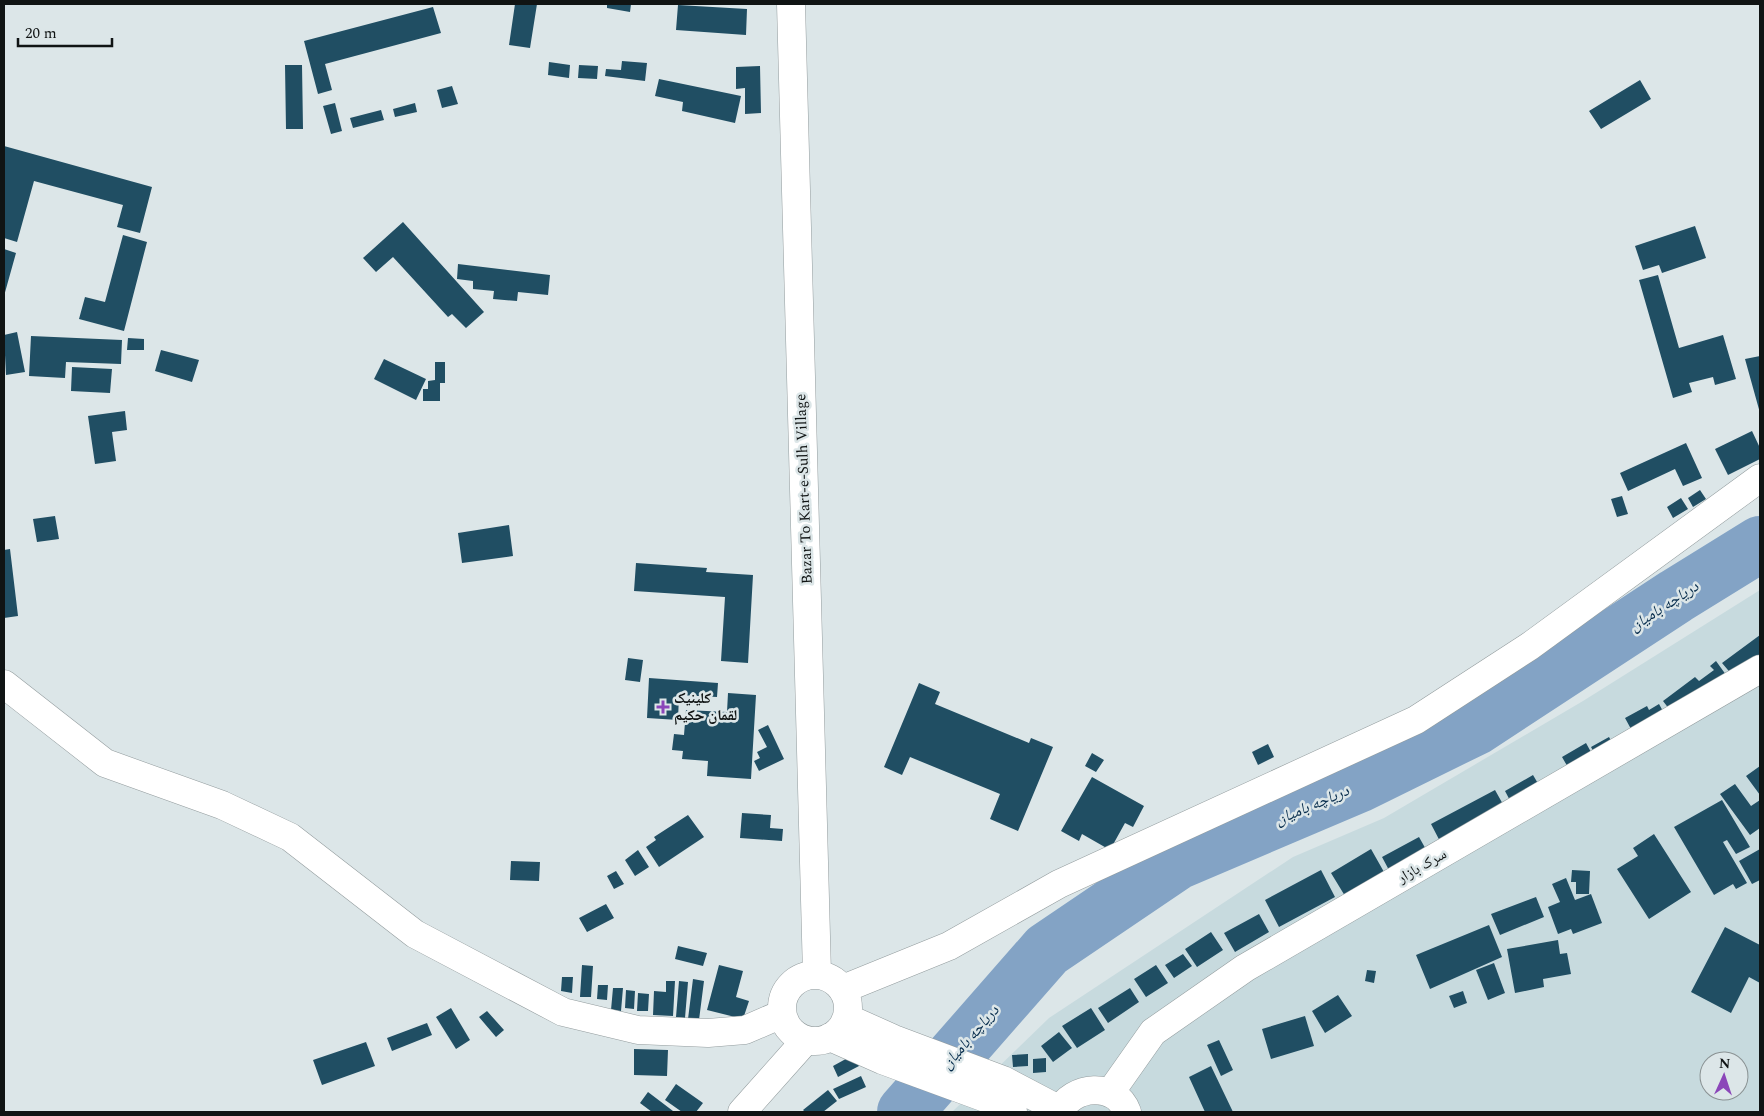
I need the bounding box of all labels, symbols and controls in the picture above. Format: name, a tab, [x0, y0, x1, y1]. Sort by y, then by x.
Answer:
scale bar	[18, 15, 111, 47]
text: 20 m	[25, 22, 57, 45]
street label: Bazar To Kart-e-Sulh Village	[789, 393, 819, 585]
water label: دریاچه بامیان	[1625, 574, 1704, 637]
place label: کلینیک لقمان حکیم	[674, 687, 737, 727]
marker: کلینیک لقمان حکیم	[656, 700, 670, 714]
water label: دریاچه بامیان	[1271, 778, 1353, 831]
street label: سرک بازار	[1392, 843, 1451, 890]
water label: دریاچه بامیان	[935, 999, 1005, 1074]
north arrow	[1699, 1051, 1749, 1101]
text: N	[1718, 1053, 1731, 1074]

